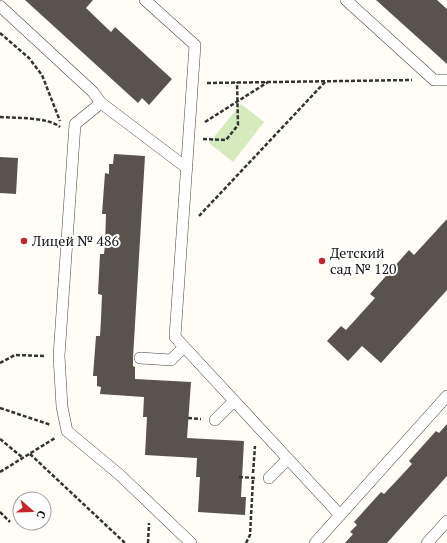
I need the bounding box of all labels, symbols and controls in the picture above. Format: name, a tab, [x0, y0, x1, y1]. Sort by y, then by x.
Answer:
place label: Лицей № 486	[31, 231, 119, 250]
marker: Лицей № 486	[19, 236, 29, 246]
place label: Детский сад № 120	[330, 243, 397, 278]
marker: Детский сад № 120	[317, 256, 327, 266]
north arrow	[12, 491, 52, 531]
text: С	[34, 509, 49, 520]

